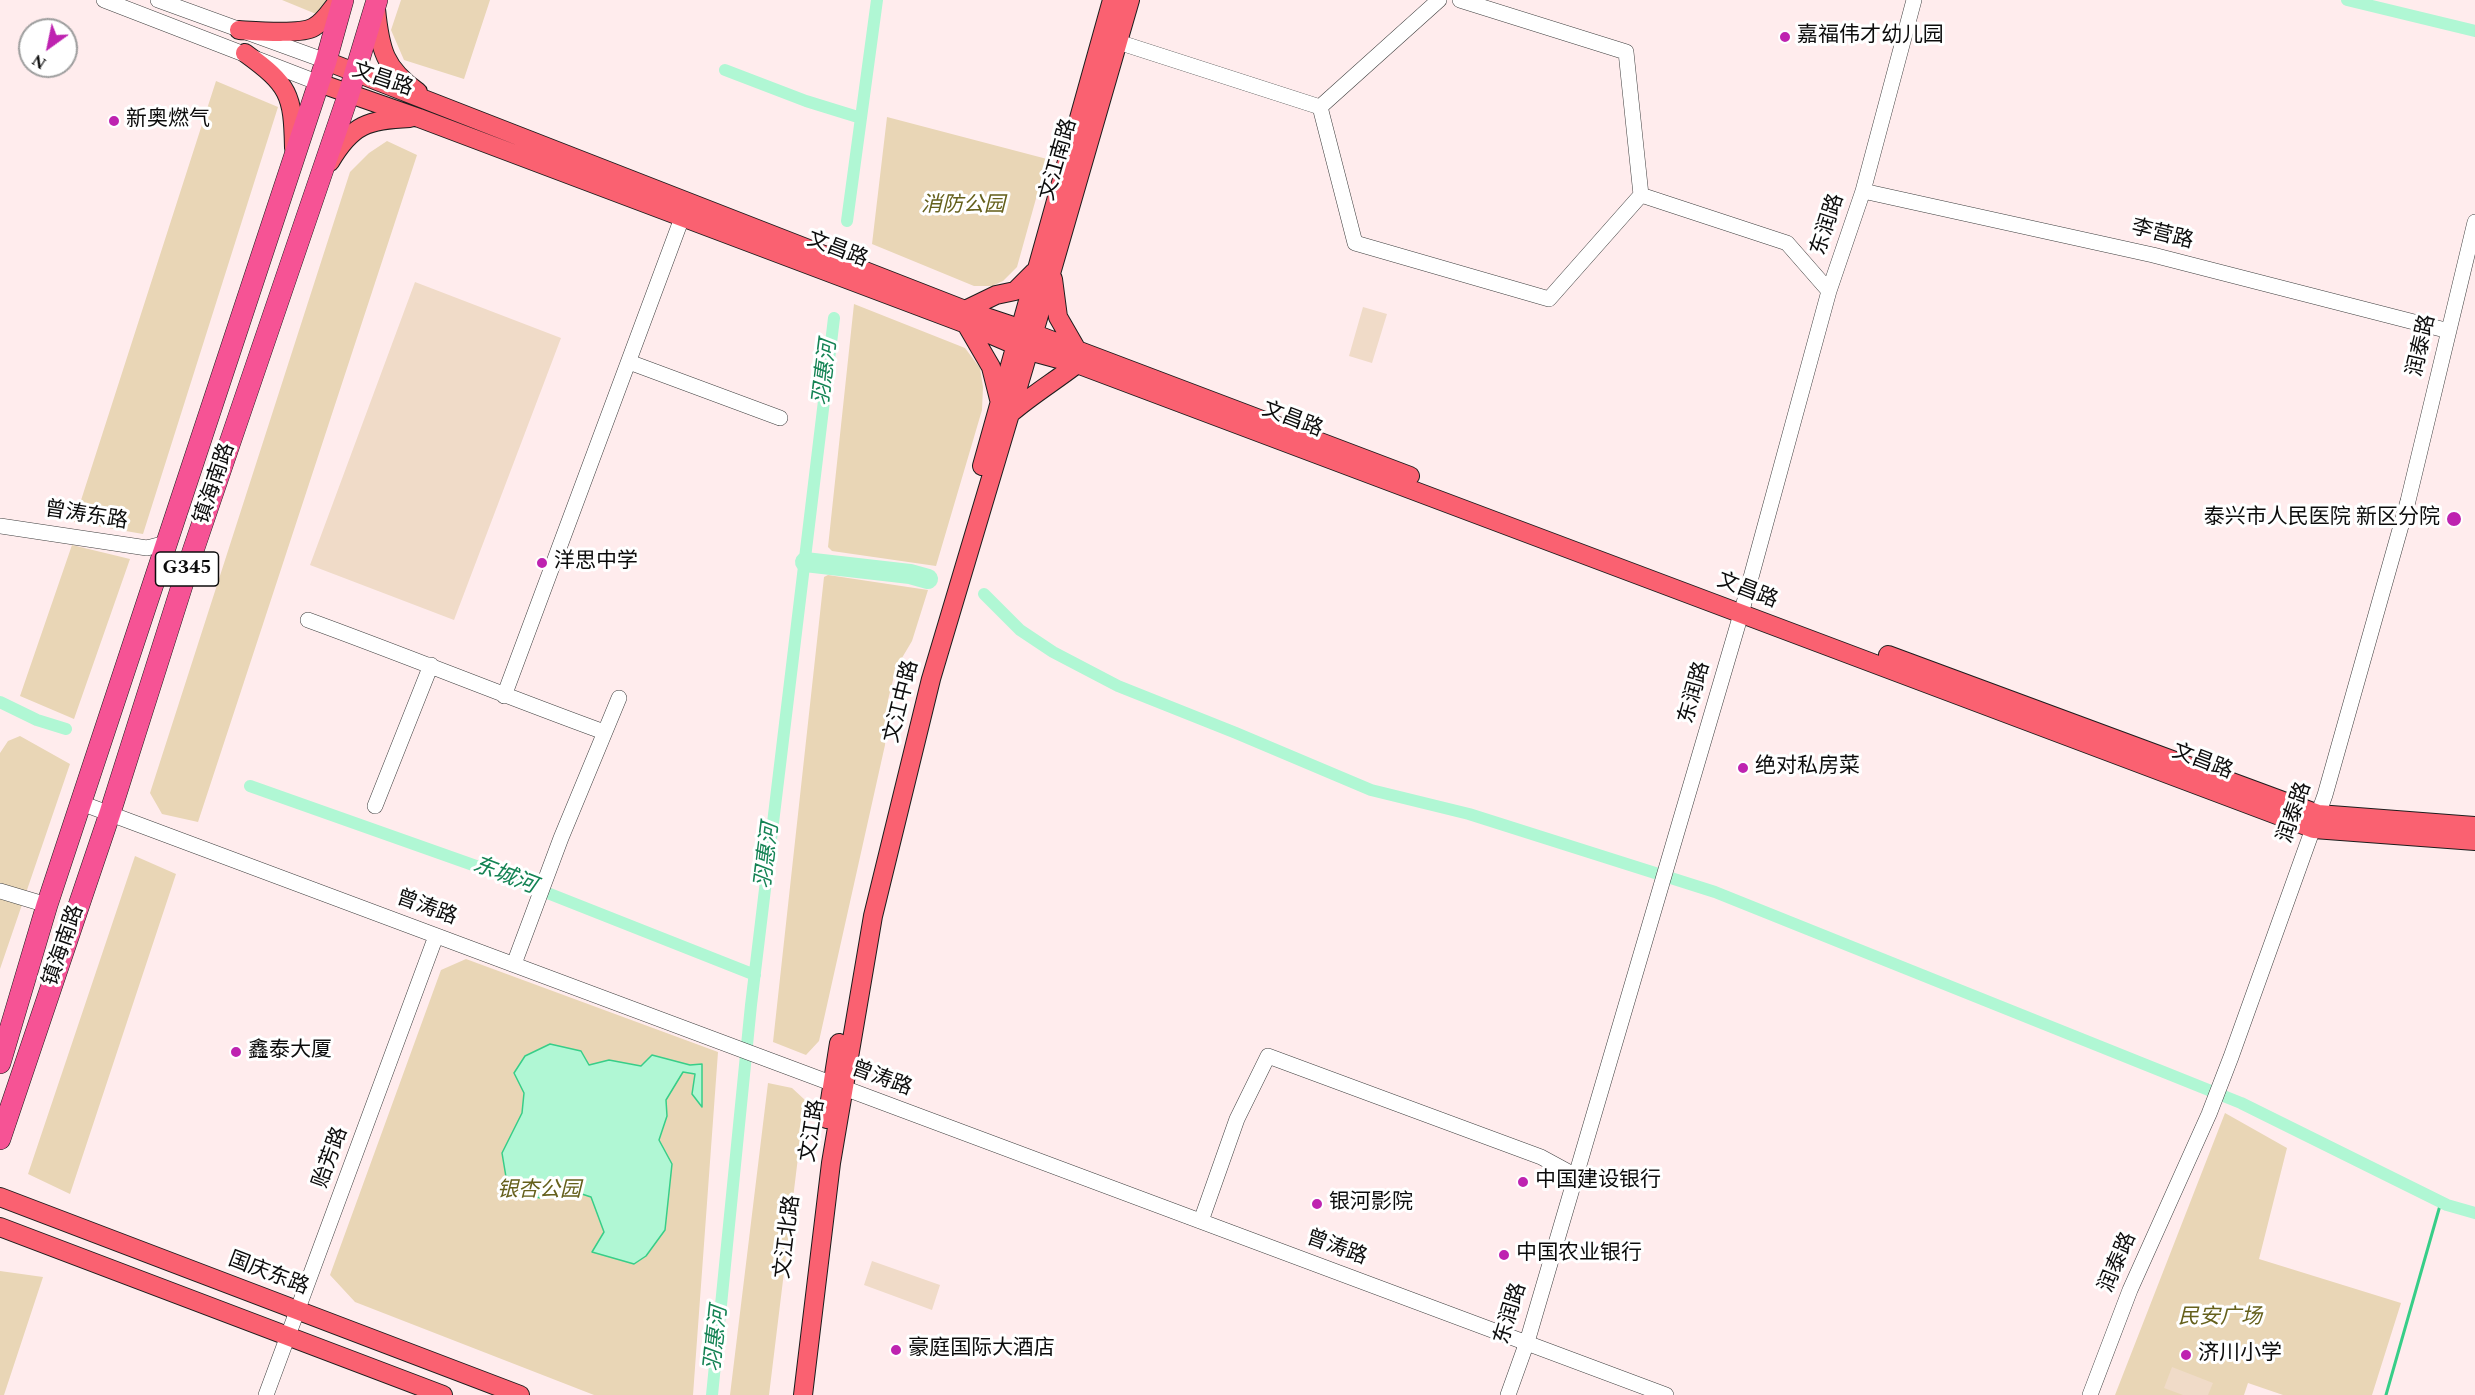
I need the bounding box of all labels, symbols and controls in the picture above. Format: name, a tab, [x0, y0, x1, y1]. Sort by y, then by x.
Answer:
north arrow	[18, 18, 78, 78]
place label: 嘉福伟才幼儿园	[1797, 24, 1944, 50]
marker: 嘉福伟才幼儿园	[1778, 30, 1792, 44]
text: N	[27, 48, 51, 75]
street label: 文昌路	[348, 59, 416, 103]
place label: 新奥燃气	[126, 108, 210, 134]
marker: 新奥燃气	[107, 114, 121, 128]
street label: 文江南路	[1036, 116, 1084, 204]
street label: 东润路	[1807, 191, 1851, 259]
park label: 消防公园	[921, 194, 1005, 220]
street label: 李营路	[2128, 216, 2196, 256]
street label: 文昌路	[803, 228, 871, 274]
street label: 润泰路	[2404, 312, 2442, 380]
water label: 羽惠河	[810, 339, 844, 407]
street label: 文昌路	[1258, 398, 1326, 444]
street label: 镇海南路	[190, 440, 242, 528]
street label: 曾涛东路	[43, 498, 129, 536]
place label: 泰兴市人民医院 新区分院	[2204, 506, 2440, 532]
marker: 泰兴市人民医院 新区分院	[2445, 510, 2463, 528]
place label: 洋思中学	[554, 550, 638, 576]
road number: G345	[156, 552, 219, 586]
marker: 洋思中学	[535, 556, 549, 570]
street label: 文昌路	[1713, 569, 1781, 615]
street label: 文江中路	[881, 658, 925, 746]
street label: 东润路	[1675, 659, 1717, 727]
street label: 文昌路	[2168, 740, 2236, 786]
place label: 绝对私房菜	[1755, 755, 1860, 781]
marker: 绝对私房菜	[1736, 761, 1750, 775]
street label: 润泰路	[2274, 779, 2318, 847]
water label: 羽惠河	[752, 822, 786, 890]
water label: 东城河	[468, 853, 540, 901]
street label: 曾涛路	[392, 886, 460, 932]
street label: 镇海南路	[39, 902, 91, 990]
place label: 鑫泰大厦	[248, 1039, 332, 1065]
marker: 鑫泰大厦	[229, 1045, 243, 1059]
street label: 曾涛路	[847, 1057, 915, 1103]
street label: 文江路	[797, 1098, 831, 1164]
street label: 贻芳路	[309, 1124, 355, 1192]
place label: 中国建设银行	[1535, 1169, 1661, 1195]
marker: 中国建设银行	[1516, 1175, 1530, 1189]
park label: 银杏公园	[497, 1179, 581, 1205]
place label: 银河影院	[1329, 1191, 1413, 1217]
street label: 文江北路	[771, 1194, 807, 1280]
marker: 银河影院	[1310, 1197, 1324, 1211]
street label: 曾涛路	[1302, 1226, 1370, 1272]
street label: 润泰路	[2095, 1229, 2143, 1297]
place label: 中国农业银行	[1516, 1242, 1642, 1268]
street label: 国庆东路	[224, 1248, 312, 1302]
marker: 中国农业银行	[1497, 1248, 1511, 1262]
street label: 东润路	[1491, 1280, 1533, 1348]
water label: 羽惠河	[701, 1305, 735, 1373]
park label: 民安广场	[2178, 1306, 2262, 1332]
place label: 豪庭国际大酒店	[908, 1337, 1055, 1363]
place label: 济川小学	[2198, 1342, 2282, 1368]
marker: 豪庭国际大酒店	[889, 1343, 903, 1357]
marker: 济川小学	[2179, 1348, 2193, 1362]

